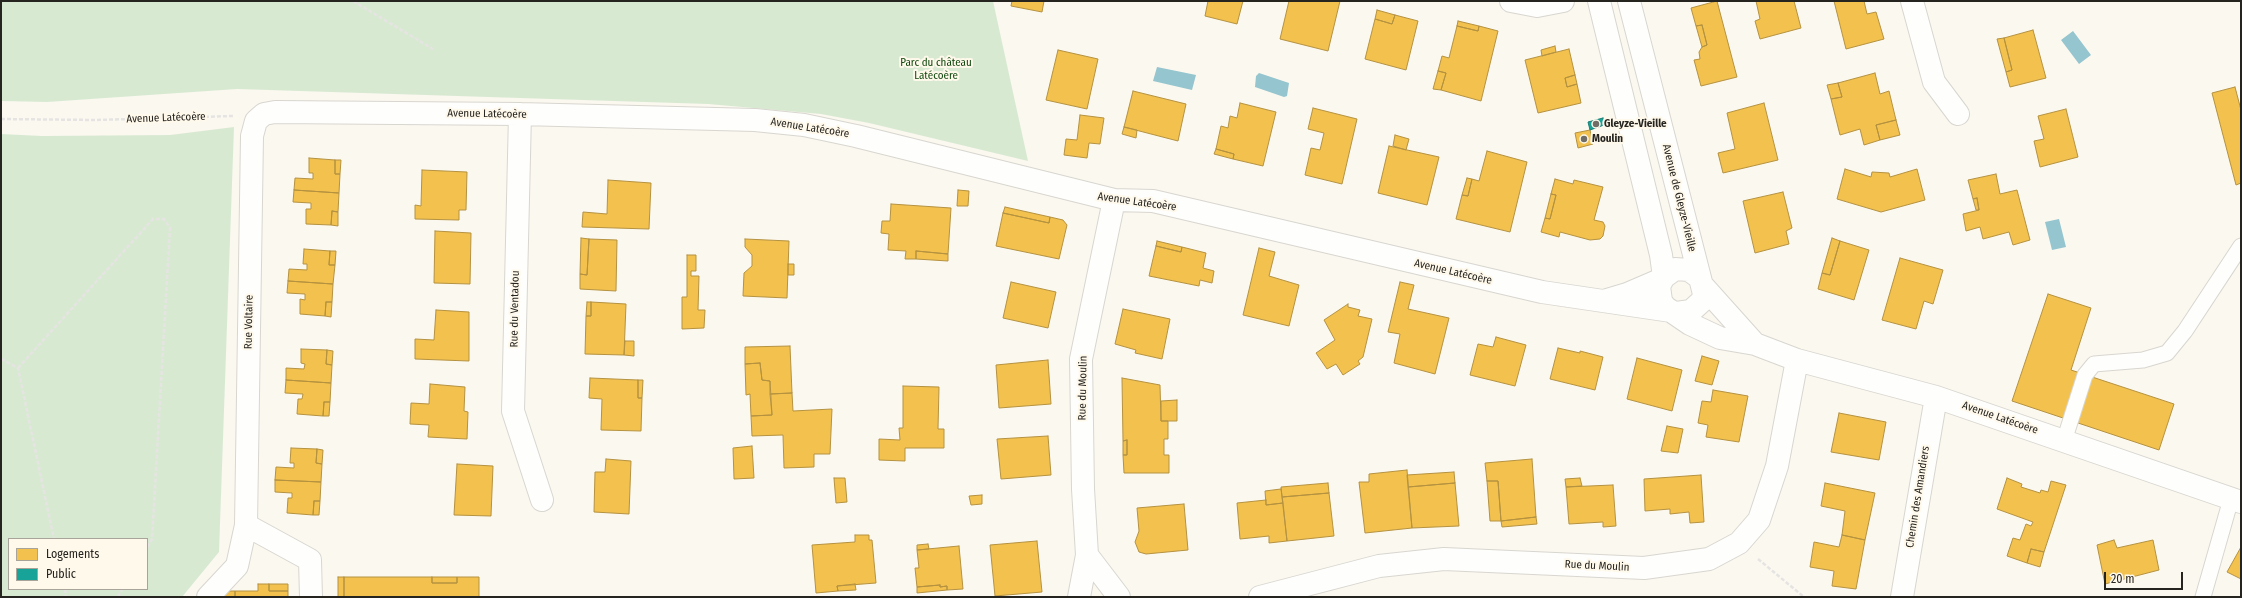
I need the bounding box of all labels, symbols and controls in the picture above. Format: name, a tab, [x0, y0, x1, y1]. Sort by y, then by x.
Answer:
park label: Parc du château Latécoère	[900, 56, 972, 82]
street label: Avenue Latécoère	[447, 107, 527, 121]
street label: Avenue Latécoère	[126, 110, 206, 126]
street label: Avenue Latécoère	[770, 115, 850, 141]
place label: Gleyze-Vieille	[1604, 117, 1667, 131]
marker: Gleyze-Vieille	[1591, 119, 1601, 129]
place label: Moulin	[1592, 132, 1623, 146]
marker: Moulin	[1579, 134, 1589, 144]
street label: Avenue de Gleyze-Vieille	[1659, 143, 1699, 253]
street label: Avenue Latécoère	[1097, 190, 1177, 214]
street label: Avenue Latécoère	[1413, 257, 1493, 287]
street label: Rue du Ventadou	[508, 270, 522, 348]
street label: Rue Voltaire	[242, 295, 256, 349]
street label: Rue du Moulin	[1076, 355, 1090, 421]
street label: Avenue Latécoère	[1960, 399, 2040, 437]
street label: Chemin des Amandiers	[1903, 445, 1933, 549]
legend	[8, 538, 148, 590]
text: Logements	[46, 547, 99, 561]
street label: Rue du Moulin	[1564, 558, 1630, 574]
scale bar	[2106, 564, 2185, 590]
text: Public	[46, 567, 76, 581]
text: 20 m	[2111, 572, 2135, 586]

